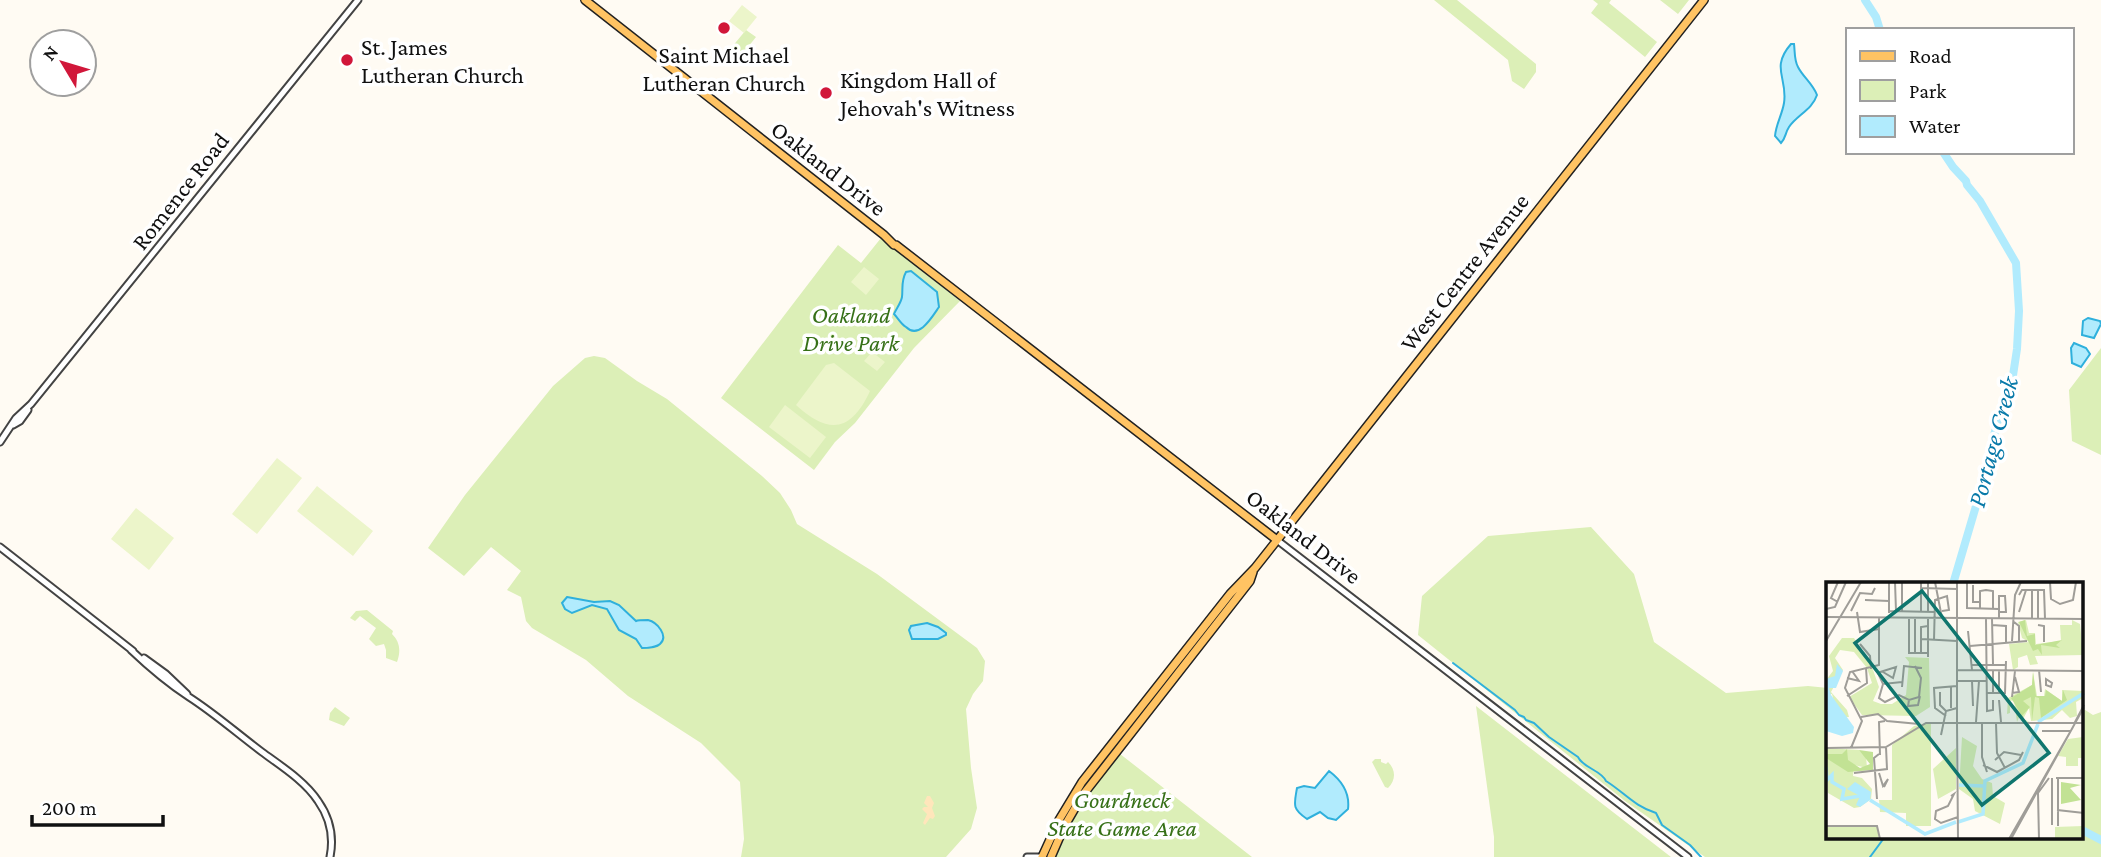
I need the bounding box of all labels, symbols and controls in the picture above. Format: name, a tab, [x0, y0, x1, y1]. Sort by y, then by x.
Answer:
marker: Saint Michael Lutheran Church	[716, 20, 732, 36]
north arrow	[28, 28, 98, 98]
legend	[1846, 28, 2073, 154]
place label: St. James Lutheran Church	[361, 33, 524, 88]
text: N	[38, 41, 62, 64]
place label: Saint Michael Lutheran Church	[642, 41, 806, 96]
text: Road	[1909, 44, 1952, 68]
marker: St. James Lutheran Church	[339, 52, 355, 68]
place label: Kingdom Hall of Jehovah's Witness	[838, 66, 1015, 121]
text: Park	[1909, 79, 1946, 103]
marker: Kingdom Hall of Jehovah's Witness	[818, 85, 834, 101]
text: Water	[1909, 114, 1961, 138]
street label: Oakland Drive	[766, 115, 892, 221]
street label: Romence Road	[126, 127, 234, 255]
street label: West Centre Avenue	[1394, 188, 1534, 356]
park label: Oakland Drive Park	[803, 301, 900, 356]
water label: Portage Creek	[1962, 372, 2025, 510]
street label: Oakland Drive	[1241, 483, 1367, 589]
inset map	[1826, 582, 2084, 840]
scale bar	[32, 784, 163, 828]
park label: Gourdneck State Game Area	[1047, 786, 1197, 841]
text: 200 m	[42, 796, 97, 820]

